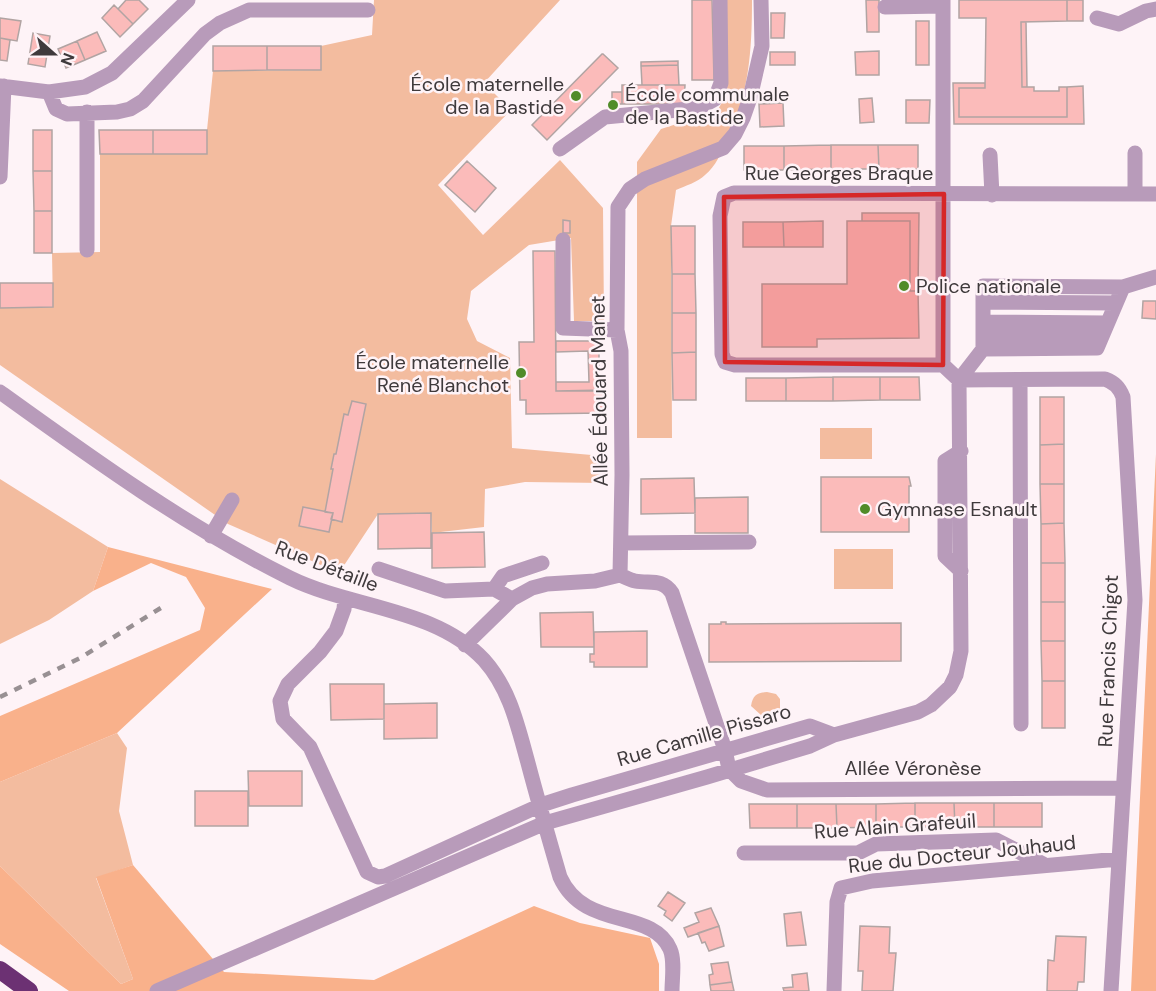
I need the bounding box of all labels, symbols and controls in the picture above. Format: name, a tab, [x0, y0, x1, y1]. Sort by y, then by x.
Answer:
north arrow	[24, 24, 84, 84]
text: N	[56, 50, 79, 68]
place label: École maternelle de la Bastide	[410, 71, 564, 120]
place label: École communale de la Bastide	[625, 81, 789, 130]
marker: École maternelle de la Bastide	[569, 89, 583, 103]
marker: École communale de la Bastide	[606, 98, 620, 112]
street label: Rue Georges Braque	[745, 160, 933, 186]
place label: Police nationale	[916, 273, 1061, 299]
marker: Police nationale	[897, 279, 911, 293]
street label: Allée Édouard Manet	[584, 295, 614, 487]
place label: École maternelle René Blanchot	[355, 349, 509, 398]
marker: École maternelle René Blanchot	[514, 366, 528, 380]
place label: Gymnase Esnault	[877, 496, 1038, 522]
marker: Gymnase Esnault	[858, 502, 872, 516]
street label: Rue Détaille	[272, 534, 382, 598]
street label: Rue Francis Chigot	[1092, 574, 1124, 748]
street label: Rue Camille Pissaro	[614, 698, 794, 772]
street label: Allée Véronèse	[845, 755, 981, 781]
street label: Rue Alain Grafeuil	[813, 807, 977, 845]
street label: Rue du Docteur Jouhaud	[847, 829, 1077, 879]

